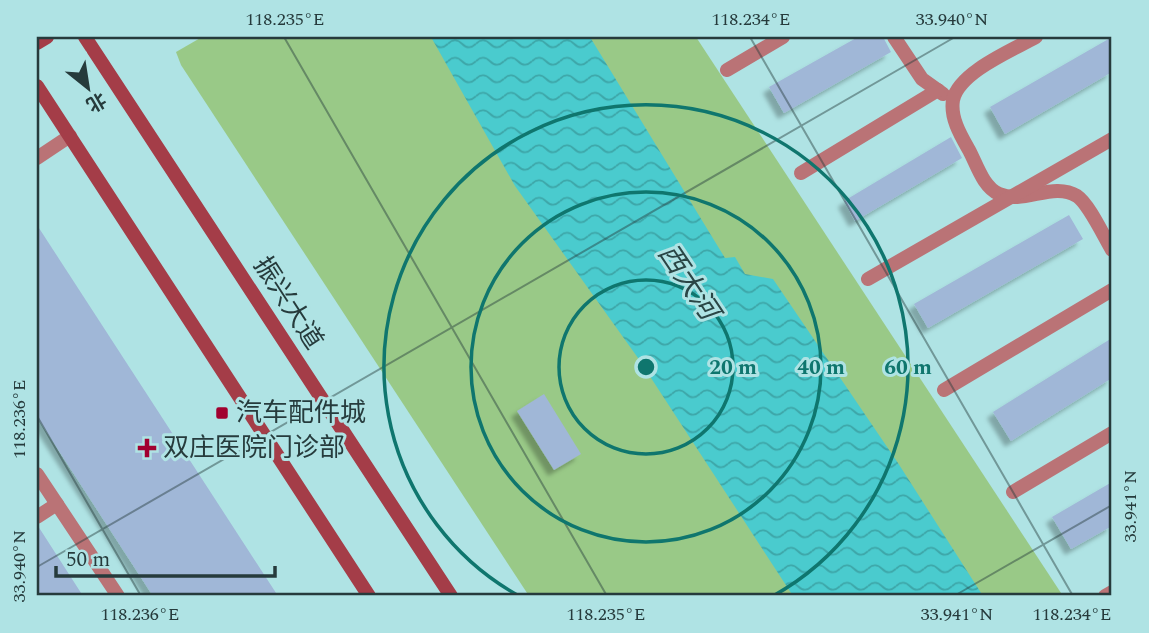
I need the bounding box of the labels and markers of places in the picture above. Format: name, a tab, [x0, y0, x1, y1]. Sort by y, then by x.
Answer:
centre of rings	[634, 355, 658, 379]
place label: 汽车配件城	[236, 393, 366, 433]
marker: 汽车配件城	[214, 405, 230, 421]
place label: 双庄医院门诊部	[163, 428, 345, 468]
marker: 双庄医院门诊部	[137, 438, 157, 458]

